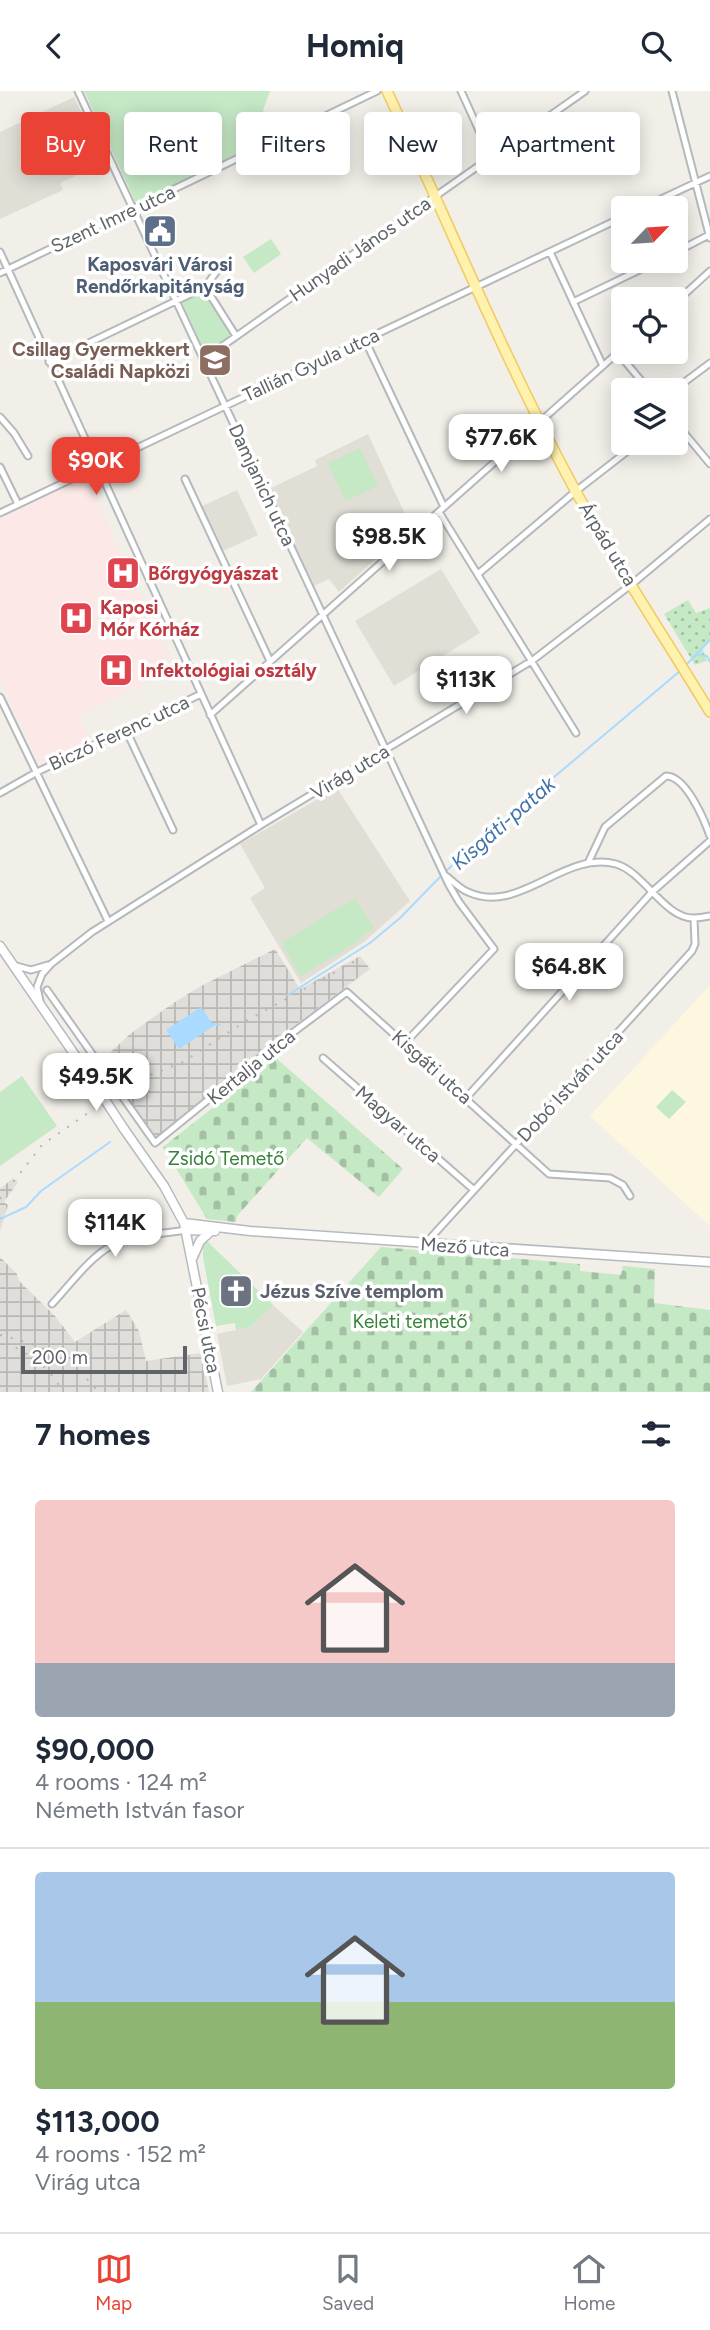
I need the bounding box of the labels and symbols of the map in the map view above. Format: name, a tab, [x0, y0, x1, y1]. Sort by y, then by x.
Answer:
street label: Szent Imre utca	[47, 180, 179, 258]
street label: Hunyadi János utca	[285, 192, 435, 306]
north arrow	[611, 196, 688, 273]
public building icon: Kaposvári Városi Rendőrkapitányság	[141, 212, 179, 250]
place label: Kaposvári Városi Rendőrkapitányság	[76, 253, 244, 298]
street label: Tallián Gyula utca	[239, 323, 383, 407]
place label: Csillag Gyermekkert Családi Napközi	[12, 338, 190, 383]
school or university icon: Csillag Gyermekkert Családi Napközi	[196, 341, 234, 379]
pin: $77.6K	[444, 415, 558, 474]
street label: Damjanich utca	[224, 420, 300, 550]
pin: $90K	[55, 437, 137, 497]
street label: Árpád utca	[574, 498, 642, 590]
pin: $98.5K	[332, 513, 446, 573]
hospital icon: Bőrgyógyászat	[104, 554, 142, 592]
place label: Bőrgyógyászat	[148, 562, 279, 585]
place label: Kaposi Mór Kórház	[100, 596, 199, 641]
hospital icon: Kaposi Mór Kórház	[57, 599, 95, 637]
hospital icon: Infektológiai osztály	[97, 651, 135, 689]
pin: $113K	[417, 657, 515, 716]
place label: Infektológiai osztály	[140, 659, 317, 682]
street label: Biczó Ferenc utca	[45, 690, 193, 776]
street label: Virág utca	[307, 740, 393, 804]
water label: Kisgáti-patak	[446, 771, 561, 875]
pin: $64.8K	[512, 943, 626, 1003]
street label: Kertalja utca	[202, 1025, 300, 1109]
street label: Kisgáti utca	[387, 1025, 477, 1109]
street label: Dobó István utca	[512, 1025, 628, 1147]
pin: $49.5K	[39, 1053, 153, 1113]
street label: Magyar utca	[351, 1081, 445, 1167]
park label: Zsidó Temető	[168, 1147, 284, 1170]
pin: $114K	[66, 1199, 164, 1259]
street label: Mező utca	[420, 1232, 510, 1262]
church icon: Jézus Szíve templom	[217, 1272, 255, 1310]
place label: Jézus Szíve templom	[260, 1280, 443, 1303]
street label: Pécsi utca	[186, 1285, 226, 1375]
park label: Keleti temető	[353, 1310, 467, 1333]
scale bar	[21, 1343, 187, 1375]

